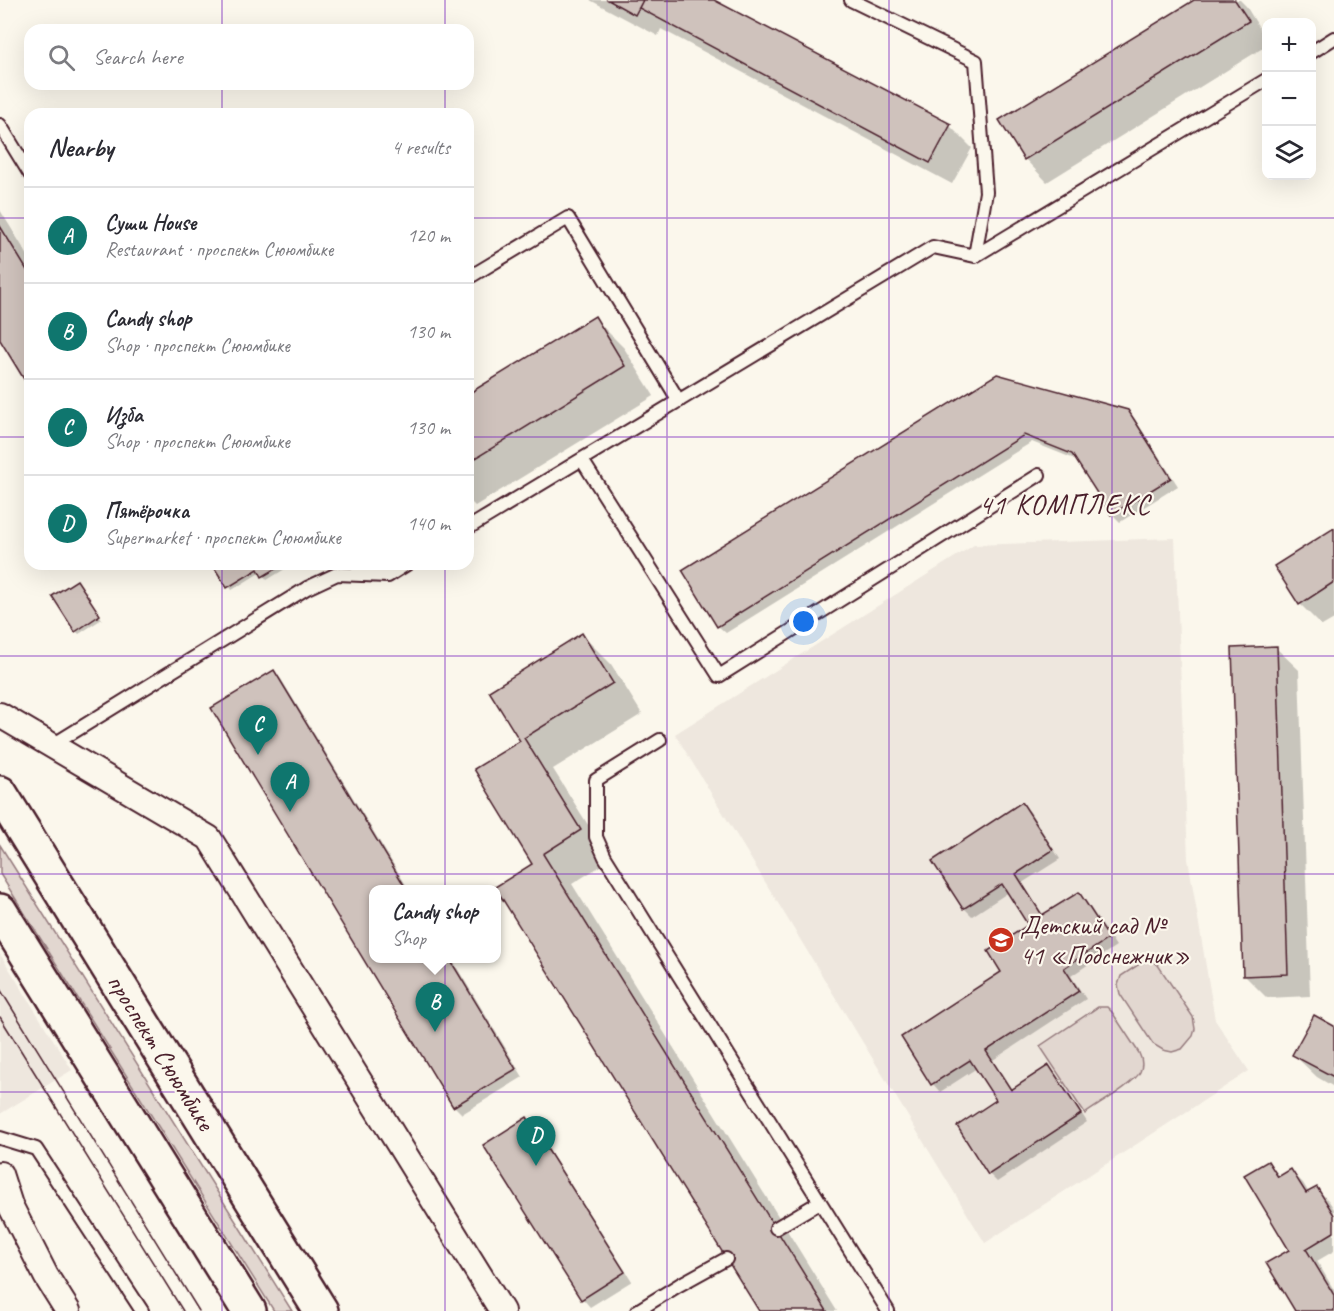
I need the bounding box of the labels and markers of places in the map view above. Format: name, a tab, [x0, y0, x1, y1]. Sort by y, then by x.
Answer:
pin: C	[238, 706, 278, 755]
pin: A	[270, 762, 310, 812]
place label: Детский сад № 41 «Подснежник»	[1020, 909, 1190, 972]
school or university icon: Детский сад № 41 «Подснежник»	[986, 925, 1016, 955]
pin: B	[416, 982, 454, 1032]
pin: D	[516, 1116, 556, 1166]

